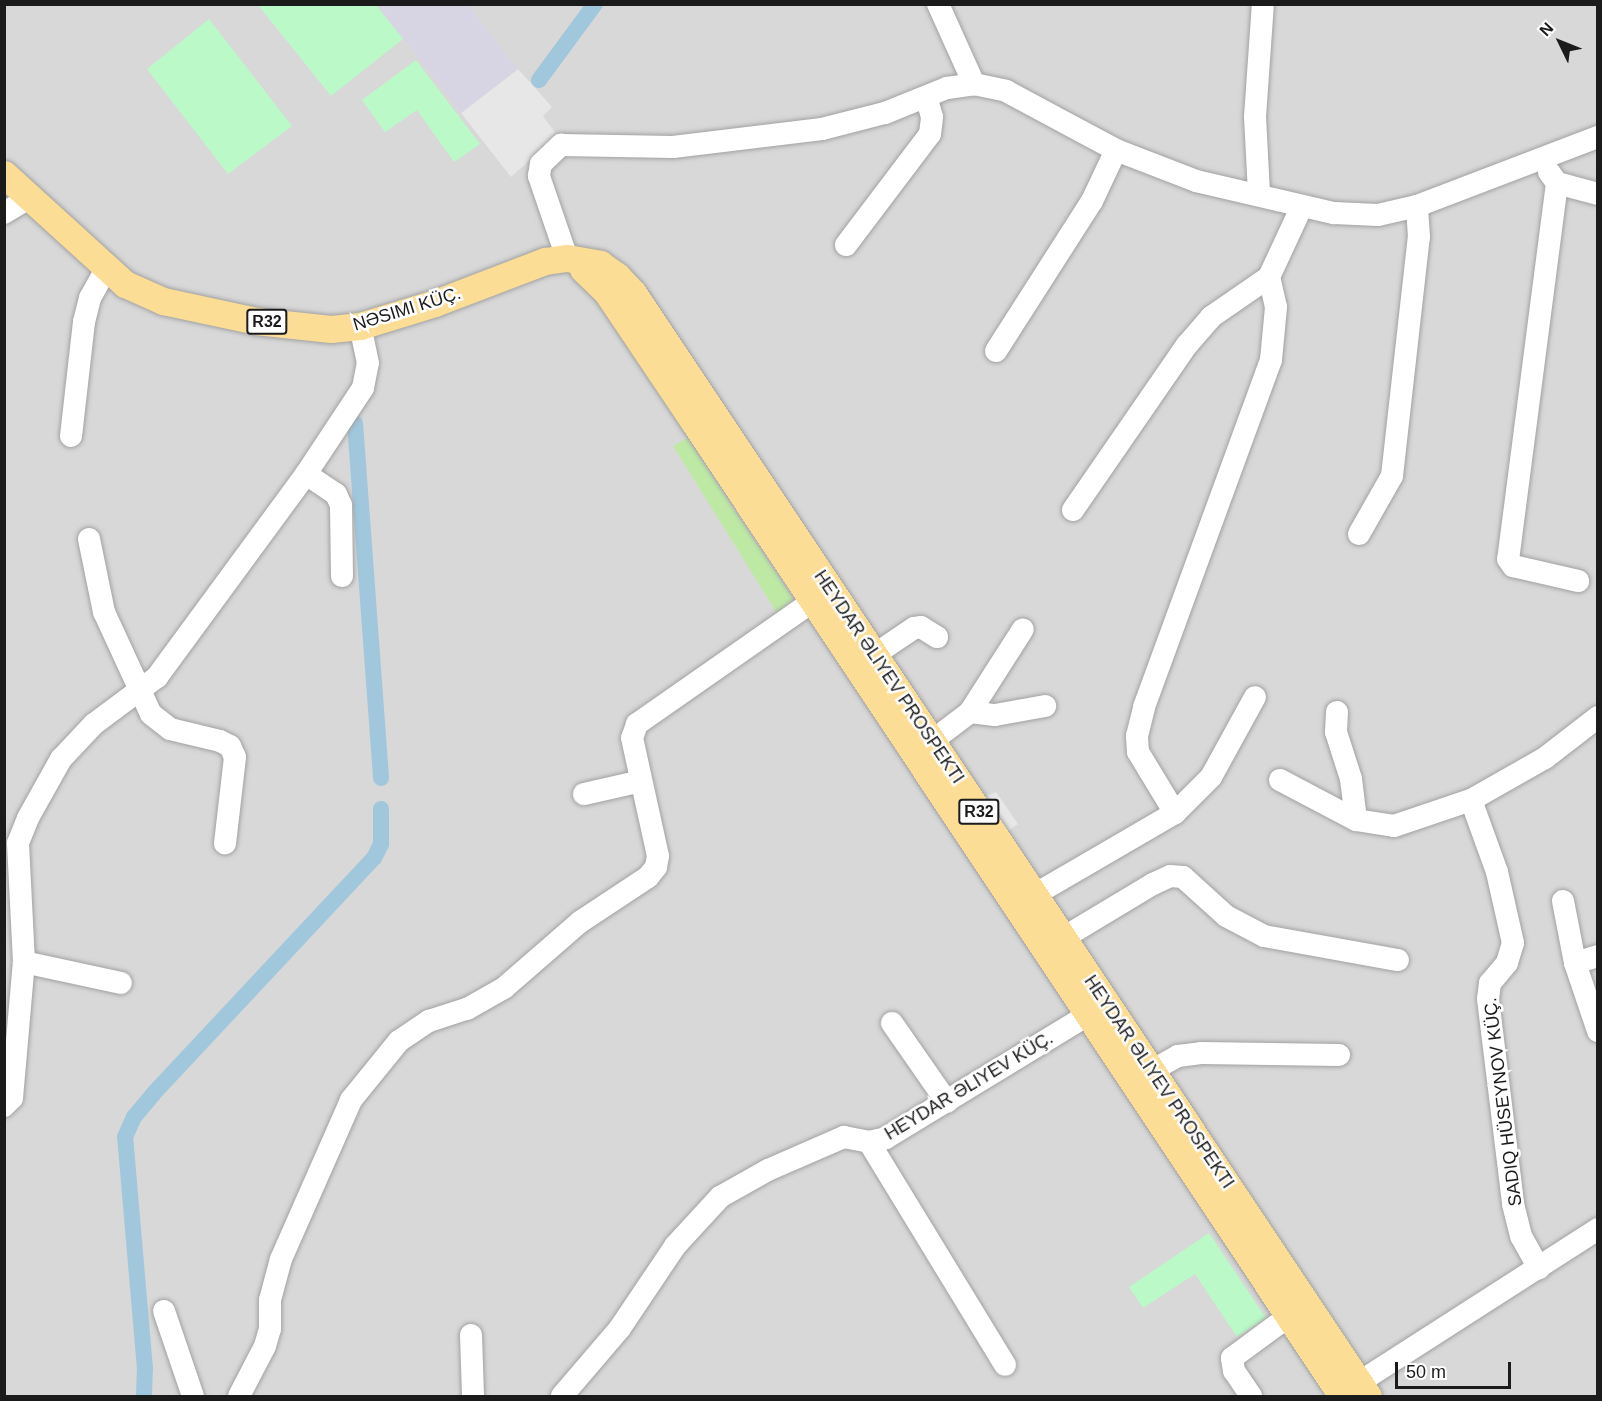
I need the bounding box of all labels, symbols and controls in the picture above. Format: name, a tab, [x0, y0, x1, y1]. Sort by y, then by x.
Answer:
north arrow	[1530, 12, 1590, 72]
text: N	[1536, 19, 1557, 39]
street label: NƏSIMI KÜÇ.	[351, 282, 463, 336]
road number: R32	[246, 309, 288, 335]
street label: HEYDAR ƏLIYEV PROSPEKTI	[809, 566, 969, 788]
road number: R32	[958, 799, 1000, 825]
street label: HEYDAR ƏLIYEV PROSPEKTI	[1079, 971, 1239, 1193]
street label: SADIQ HÜSEYNOV KÜÇ.	[1479, 996, 1527, 1208]
street label: HEYDAR ƏLIYEV KÜÇ.	[881, 1027, 1057, 1145]
scale bar	[1398, 1350, 1514, 1388]
text: 50 m	[1406, 1362, 1446, 1382]

